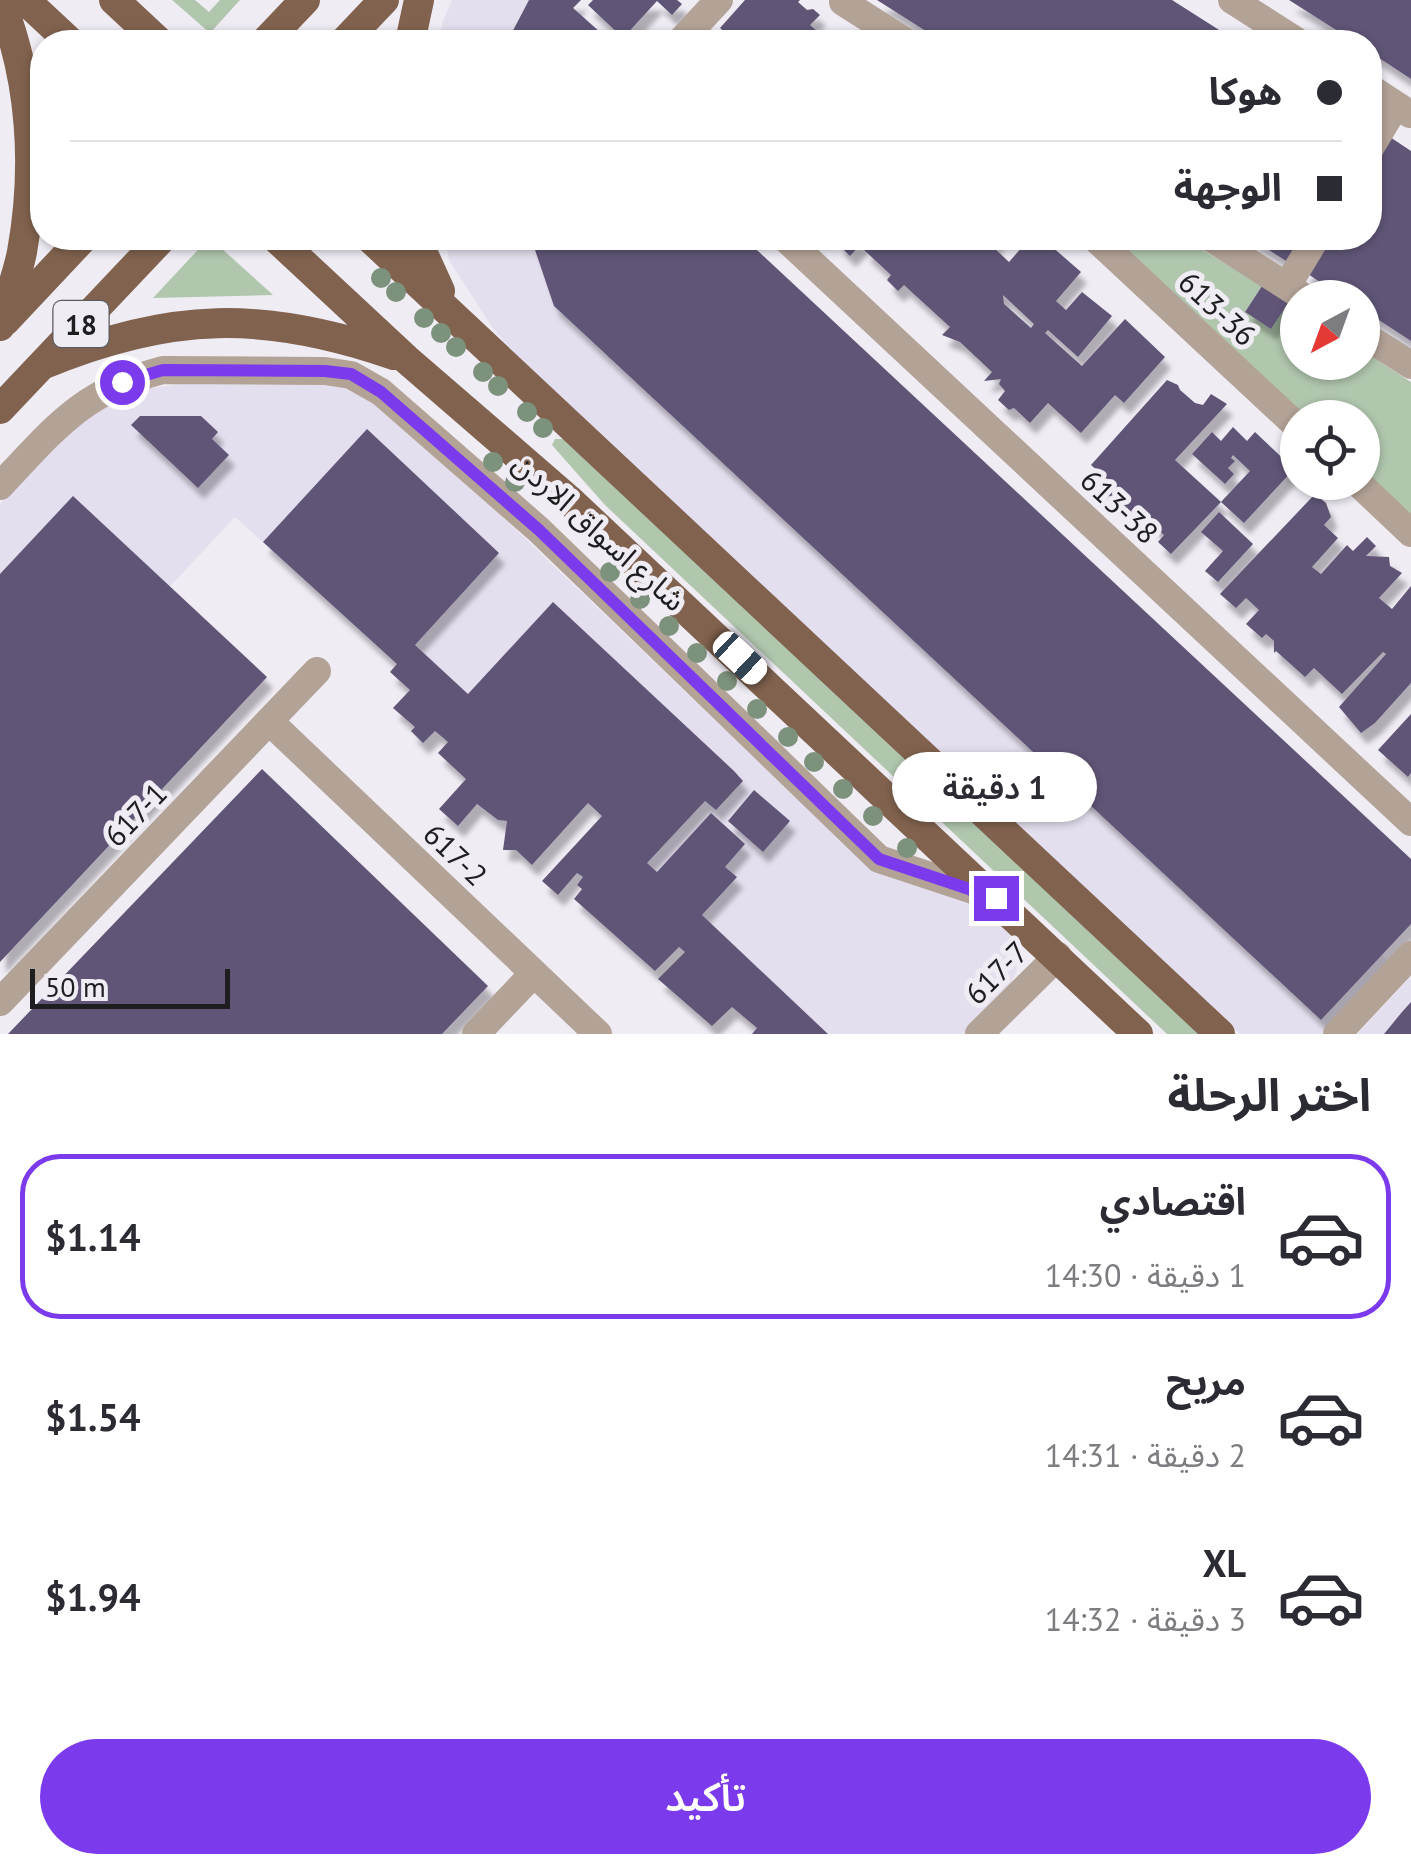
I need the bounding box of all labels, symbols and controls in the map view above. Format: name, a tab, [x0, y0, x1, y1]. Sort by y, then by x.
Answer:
text: هوكا	[1208, 66, 1282, 115]
text: الوجهة	[1174, 162, 1282, 211]
street label: 613-36	[1171, 262, 1265, 354]
north arrow	[1280, 280, 1380, 380]
map controls	[1280, 280, 1380, 500]
road number: 18	[54, 301, 108, 347]
route start	[100, 360, 145, 405]
button: locate	[1280, 400, 1380, 500]
street label: شارع اسواق الاردن	[503, 443, 695, 622]
street label: 613-38	[1073, 460, 1167, 552]
car	[708, 627, 772, 689]
callout: 1 دقيقة	[894, 753, 1098, 823]
text: 1 دقيقة	[943, 766, 1046, 808]
street label: 617-1	[95, 774, 175, 854]
street label: 617-2	[416, 814, 496, 894]
route end	[974, 876, 1019, 921]
street label: 617-7	[956, 932, 1036, 1012]
scale bar	[30, 964, 230, 1008]
text: 50 m	[45, 968, 106, 1005]
text: اختر الرحلة	[1167, 1065, 1371, 1123]
text: اقتصادي	[1100, 1176, 1246, 1225]
icon: car	[1276, 1192, 1366, 1282]
text: $1.14	[45, 1212, 141, 1261]
text: 1 دقيقة · 14:30	[1045, 1254, 1246, 1296]
text: مريح	[1166, 1356, 1246, 1405]
icon: car	[1276, 1372, 1366, 1462]
text: $1.54	[45, 1392, 141, 1441]
text: 2 دقيقة · 14:31	[1045, 1434, 1246, 1476]
text: XL	[1202, 1538, 1246, 1587]
icon: car	[1276, 1552, 1366, 1642]
text: $1.94	[45, 1572, 141, 1621]
text: 3 دقيقة · 14:32	[1045, 1598, 1246, 1640]
button: تأكيد	[40, 1739, 1371, 1854]

